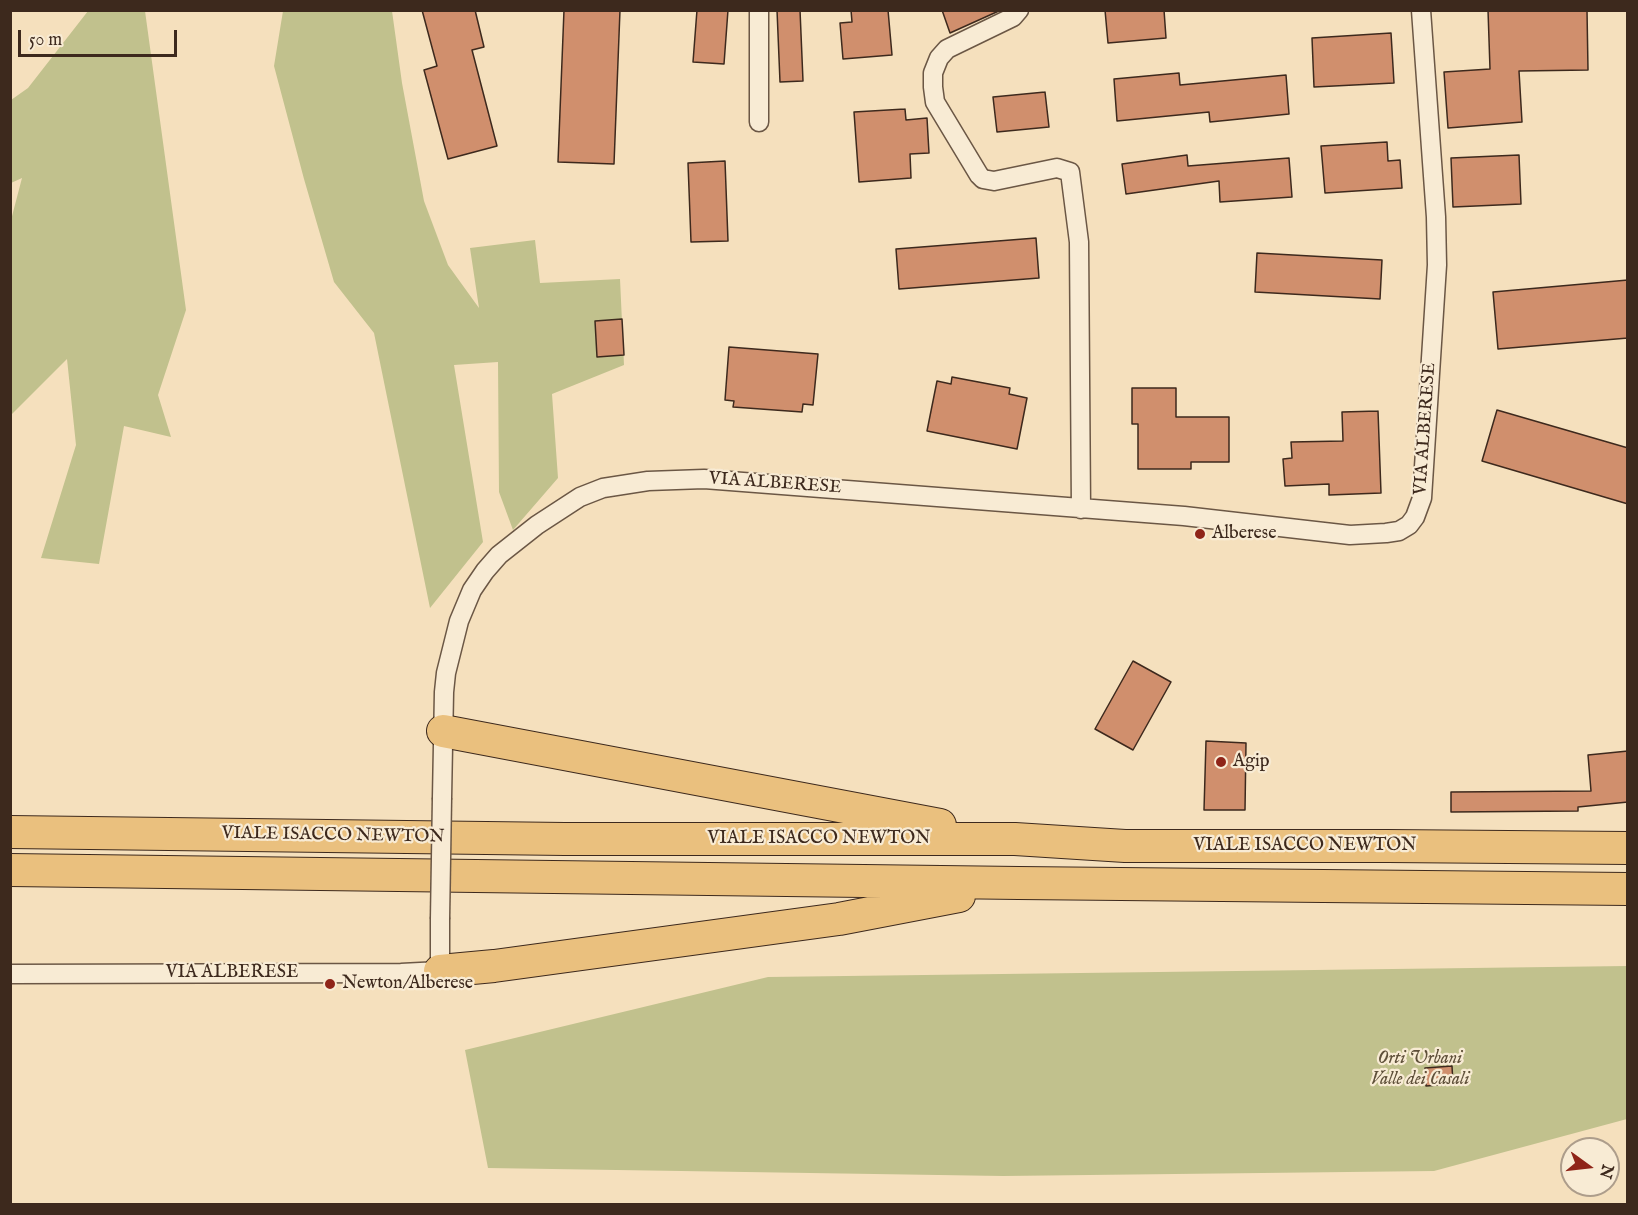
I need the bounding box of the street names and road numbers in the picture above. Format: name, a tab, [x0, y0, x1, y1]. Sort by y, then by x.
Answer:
street label: VIA ALBERESE	[1411, 362, 1441, 496]
street label: VIA ALBERESE	[708, 469, 842, 499]
street label: VIALE ISACCO NEWTON	[221, 823, 445, 849]
street label: VIALE ISACCO NEWTON	[707, 828, 931, 850]
street label: VIALE ISACCO NEWTON	[1193, 835, 1417, 857]
street label: VIA ALBERESE	[166, 962, 298, 984]

